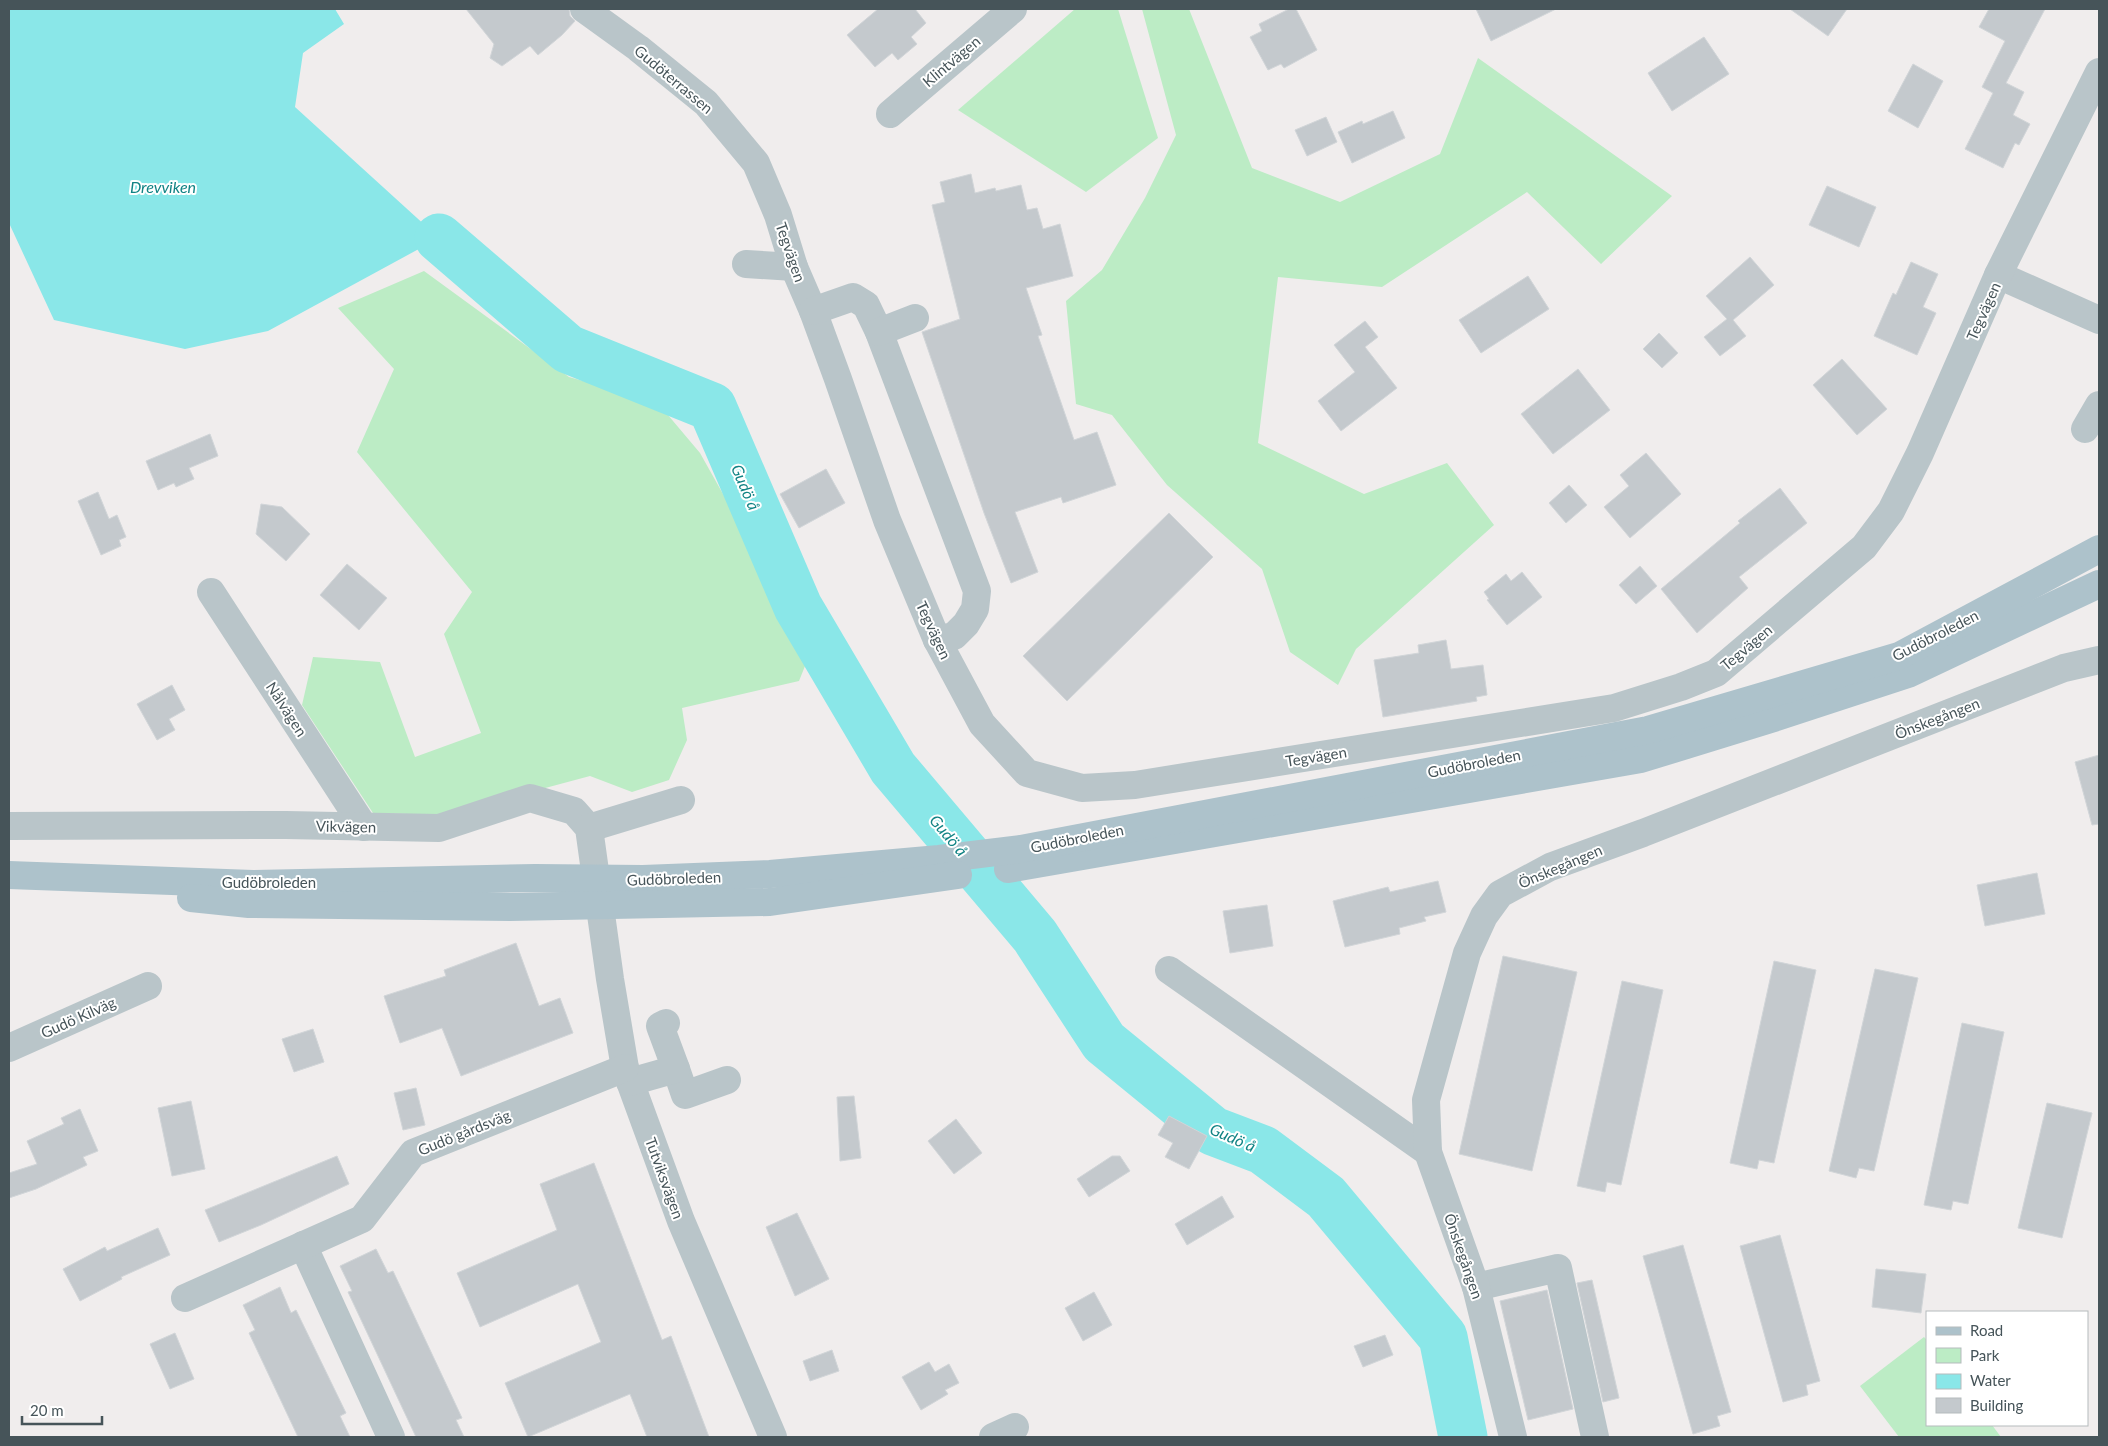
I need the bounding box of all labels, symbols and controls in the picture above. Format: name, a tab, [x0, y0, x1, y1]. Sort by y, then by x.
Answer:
street label: Klintvägen	[919, 32, 983, 90]
street label: Gudöterrassen	[631, 41, 717, 117]
water label: Drevviken	[130, 177, 196, 196]
street label: Tegvägen	[772, 220, 810, 284]
street label: Tegvägen	[1962, 279, 2004, 343]
water label: Gudö å	[728, 461, 764, 513]
street label: Tegvägen	[913, 598, 955, 662]
street label: Gudöbroleden	[1889, 606, 1981, 664]
street label: Tegvägen	[1717, 620, 1775, 674]
street label: Nålvägen	[263, 678, 311, 740]
street label: Önskegången	[1892, 694, 1982, 742]
street label: Tegvägen	[1284, 742, 1348, 770]
street label: Gudöbroleden	[1426, 745, 1522, 781]
water label: Gudö å	[926, 811, 972, 859]
street label: Vikvägen	[316, 816, 376, 836]
street label: Gudöbroleden	[1029, 820, 1125, 856]
street label: Önskegången	[1515, 840, 1605, 892]
street label: Gudöbroleden	[627, 867, 721, 889]
street label: Gudöbroleden	[222, 873, 316, 891]
street label: Gudö Kilväg	[38, 992, 118, 1041]
street label: Gudö gårdsväg	[415, 1105, 513, 1159]
water label: Gudö å	[1207, 1119, 1259, 1155]
street label: Tutviksvägen	[642, 1135, 688, 1221]
street label: Önskegången	[1441, 1211, 1487, 1301]
legend	[1926, 1311, 2088, 1426]
text: Road	[1970, 1321, 2003, 1339]
text: Park	[1970, 1346, 2000, 1364]
text: Water	[1970, 1371, 2011, 1389]
scale bar	[22, 1394, 102, 1426]
text: Building	[1970, 1396, 2023, 1414]
text: 20 m	[30, 1401, 64, 1419]

